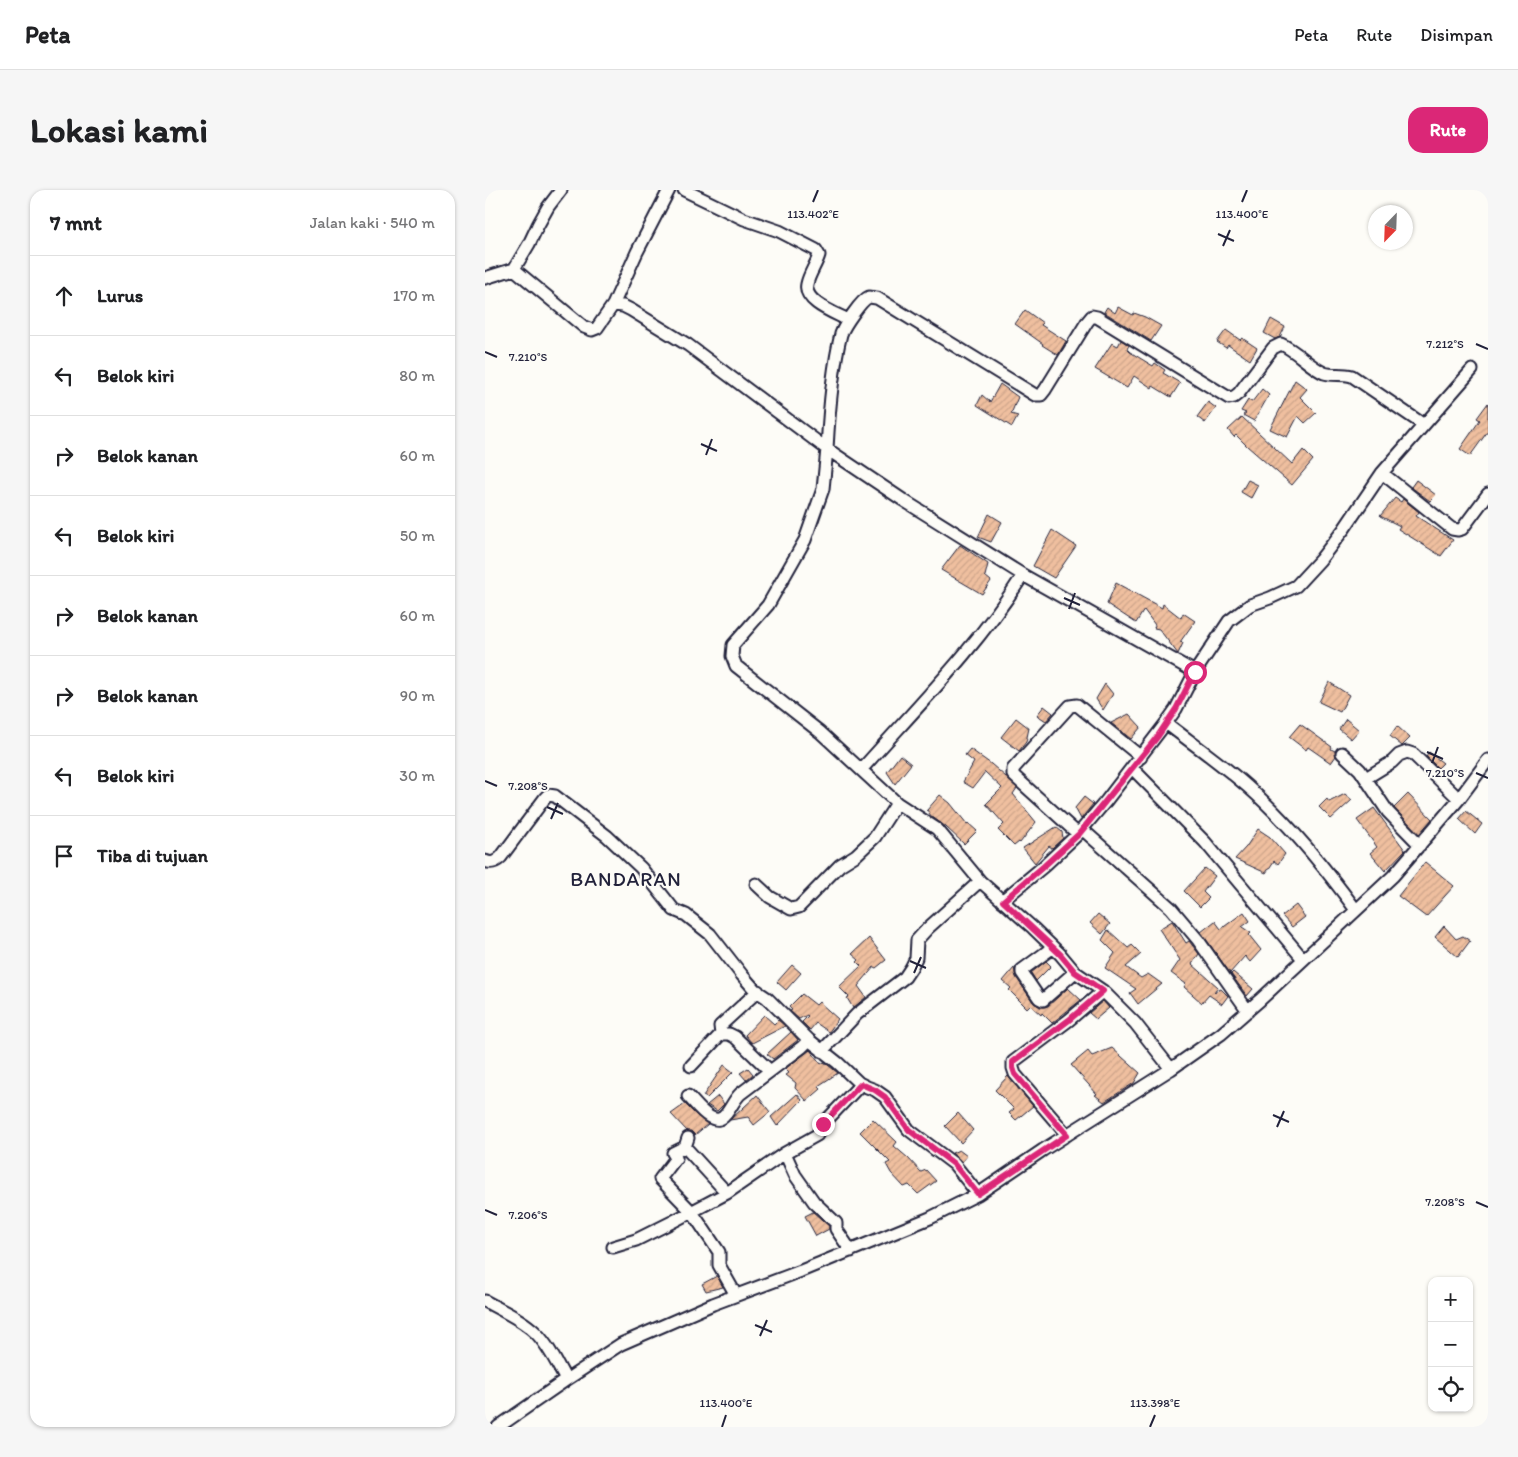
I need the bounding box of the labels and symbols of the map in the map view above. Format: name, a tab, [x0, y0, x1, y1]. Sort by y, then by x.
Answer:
north arrow	[1368, 205, 1413, 250]
text: 113.402°E	[787, 207, 839, 221]
text: 113.400°E	[1216, 207, 1269, 221]
text: 7.212°S	[1426, 337, 1464, 351]
text: 7.210°S	[509, 350, 547, 364]
route start	[1184, 661, 1207, 684]
text: 7.210°S	[1426, 766, 1464, 780]
text: 7.208°S	[508, 779, 548, 793]
district label: BANDARAN	[570, 867, 682, 891]
route end	[812, 1113, 835, 1136]
text: 7.208°S	[1425, 1195, 1465, 1209]
text: 7.206°S	[508, 1208, 548, 1222]
text: 113.400°E	[700, 1396, 753, 1410]
text: 113.398°E	[1130, 1396, 1180, 1410]

